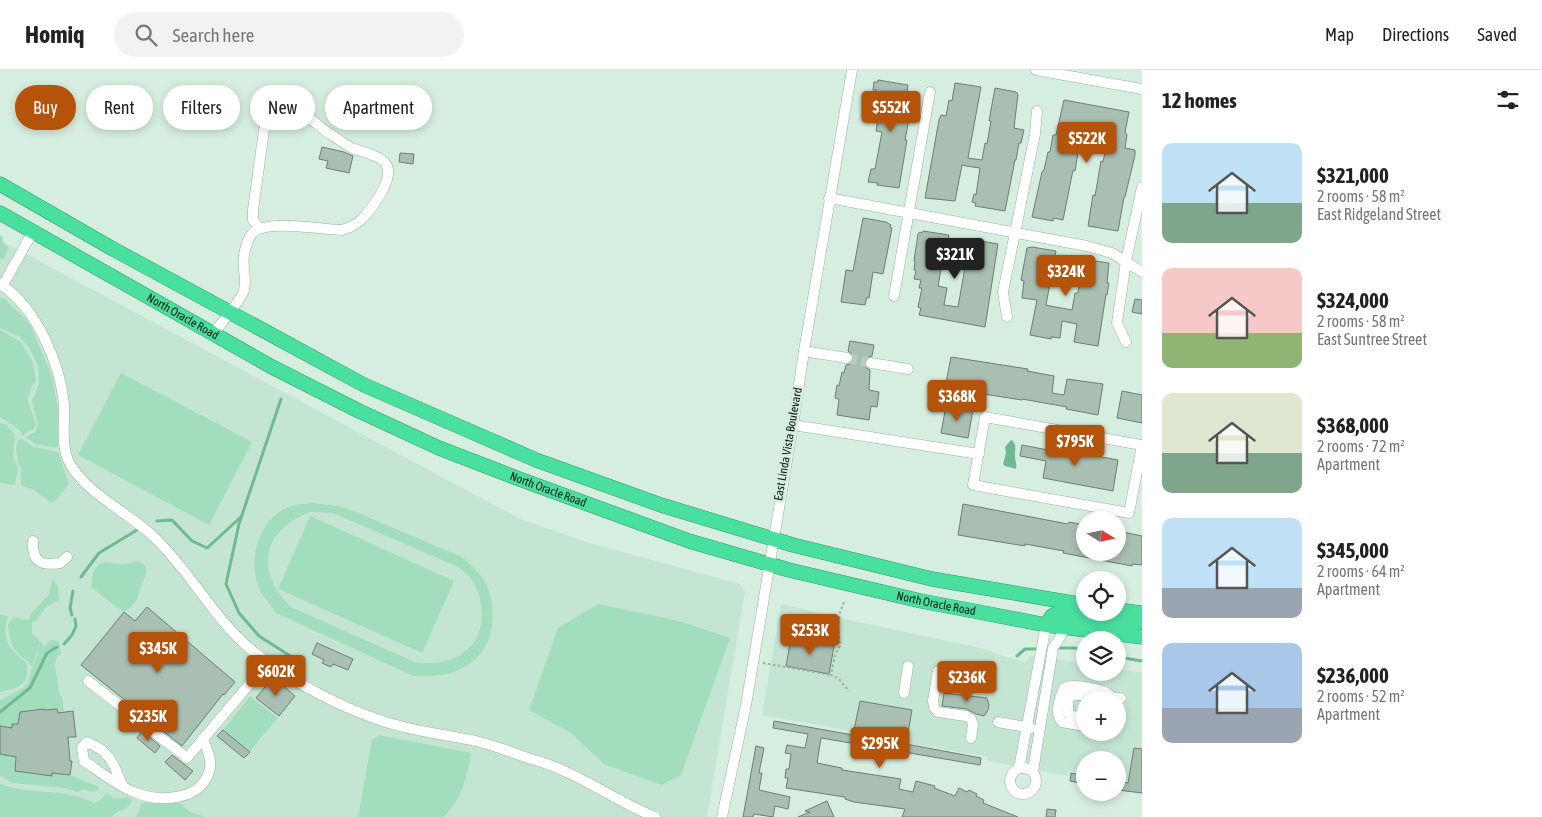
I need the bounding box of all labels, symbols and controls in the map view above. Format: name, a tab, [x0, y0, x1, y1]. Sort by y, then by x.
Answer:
search box	[114, 12, 464, 57]
text: Homiq	[25, 21, 84, 48]
icon: search	[132, 21, 160, 49]
text: Search here	[172, 24, 254, 46]
text: Map	[1325, 24, 1354, 45]
text: Directions	[1382, 24, 1449, 45]
text: Saved	[1477, 24, 1517, 45]
chip: Buy	[15, 85, 76, 130]
chip: Rent	[86, 85, 153, 130]
chip: Filters	[163, 85, 240, 130]
chip: New	[250, 85, 315, 130]
chip: Apartment	[325, 85, 432, 130]
icon: filters	[1494, 86, 1522, 114]
text: 12 homes	[1162, 88, 1237, 112]
pin: $552K	[856, 90, 926, 133]
text: $552K	[872, 98, 910, 116]
pin: $522K	[1052, 122, 1122, 164]
text: $522K	[1068, 129, 1106, 147]
icon: home	[1202, 163, 1262, 223]
text: $321,000	[1317, 163, 1389, 187]
text: 2 rooms · 58 m²	[1317, 187, 1405, 205]
text: East Ridgeland Street	[1317, 205, 1441, 223]
pin: $321K	[920, 238, 990, 280]
text: $321K	[936, 245, 974, 263]
pin: $324K	[1031, 254, 1101, 297]
text: $324K	[1047, 262, 1085, 280]
icon: home	[1202, 288, 1262, 348]
text: $324,000	[1317, 288, 1389, 312]
street label: North Oracle Road	[144, 291, 221, 342]
text: 2 rooms · 58 m²	[1317, 312, 1405, 330]
text: East Suntree Street	[1317, 330, 1427, 348]
pin: $368K	[922, 380, 992, 422]
street label: East Linda Vista Boulevard	[771, 386, 805, 502]
text: $368K	[938, 387, 976, 405]
icon: home	[1202, 413, 1262, 473]
text: $368,000	[1317, 413, 1389, 437]
pin: $795K	[1040, 424, 1110, 467]
text: $795K	[1056, 432, 1094, 450]
text: 2 rooms · 72 m²	[1317, 437, 1405, 455]
text: Apartment	[1317, 455, 1380, 473]
street label: North Oracle Road	[508, 469, 588, 510]
north arrow	[1076, 511, 1126, 561]
map controls	[1076, 511, 1126, 801]
icon: home	[1202, 538, 1262, 598]
text: $345,000	[1317, 538, 1389, 562]
text: 2 rooms · 64 m²	[1317, 562, 1405, 580]
button: locate	[1076, 571, 1126, 621]
text: Apartment	[1317, 580, 1380, 598]
street label: North Oracle Road	[895, 588, 977, 618]
pin: $253K	[775, 614, 845, 656]
text: $253K	[791, 621, 829, 639]
button: layers	[1076, 631, 1126, 681]
pin: $345K	[123, 632, 193, 674]
text: $345K	[139, 639, 177, 657]
pin: $602K	[241, 654, 311, 697]
pin: $236K	[932, 660, 1002, 703]
text: $602K	[257, 662, 295, 680]
icon: home	[1202, 663, 1262, 723]
text: $236,000	[1317, 663, 1389, 687]
text: $236K	[948, 668, 986, 686]
text: 2 rooms · 52 m²	[1317, 687, 1405, 705]
button: +	[1076, 691, 1126, 741]
pin: $235K	[113, 700, 183, 742]
text: Apartment	[1317, 705, 1380, 723]
text: $235K	[129, 707, 167, 725]
pin: $295K	[845, 726, 915, 769]
text: $295K	[861, 734, 899, 752]
button: −	[1076, 751, 1126, 801]

